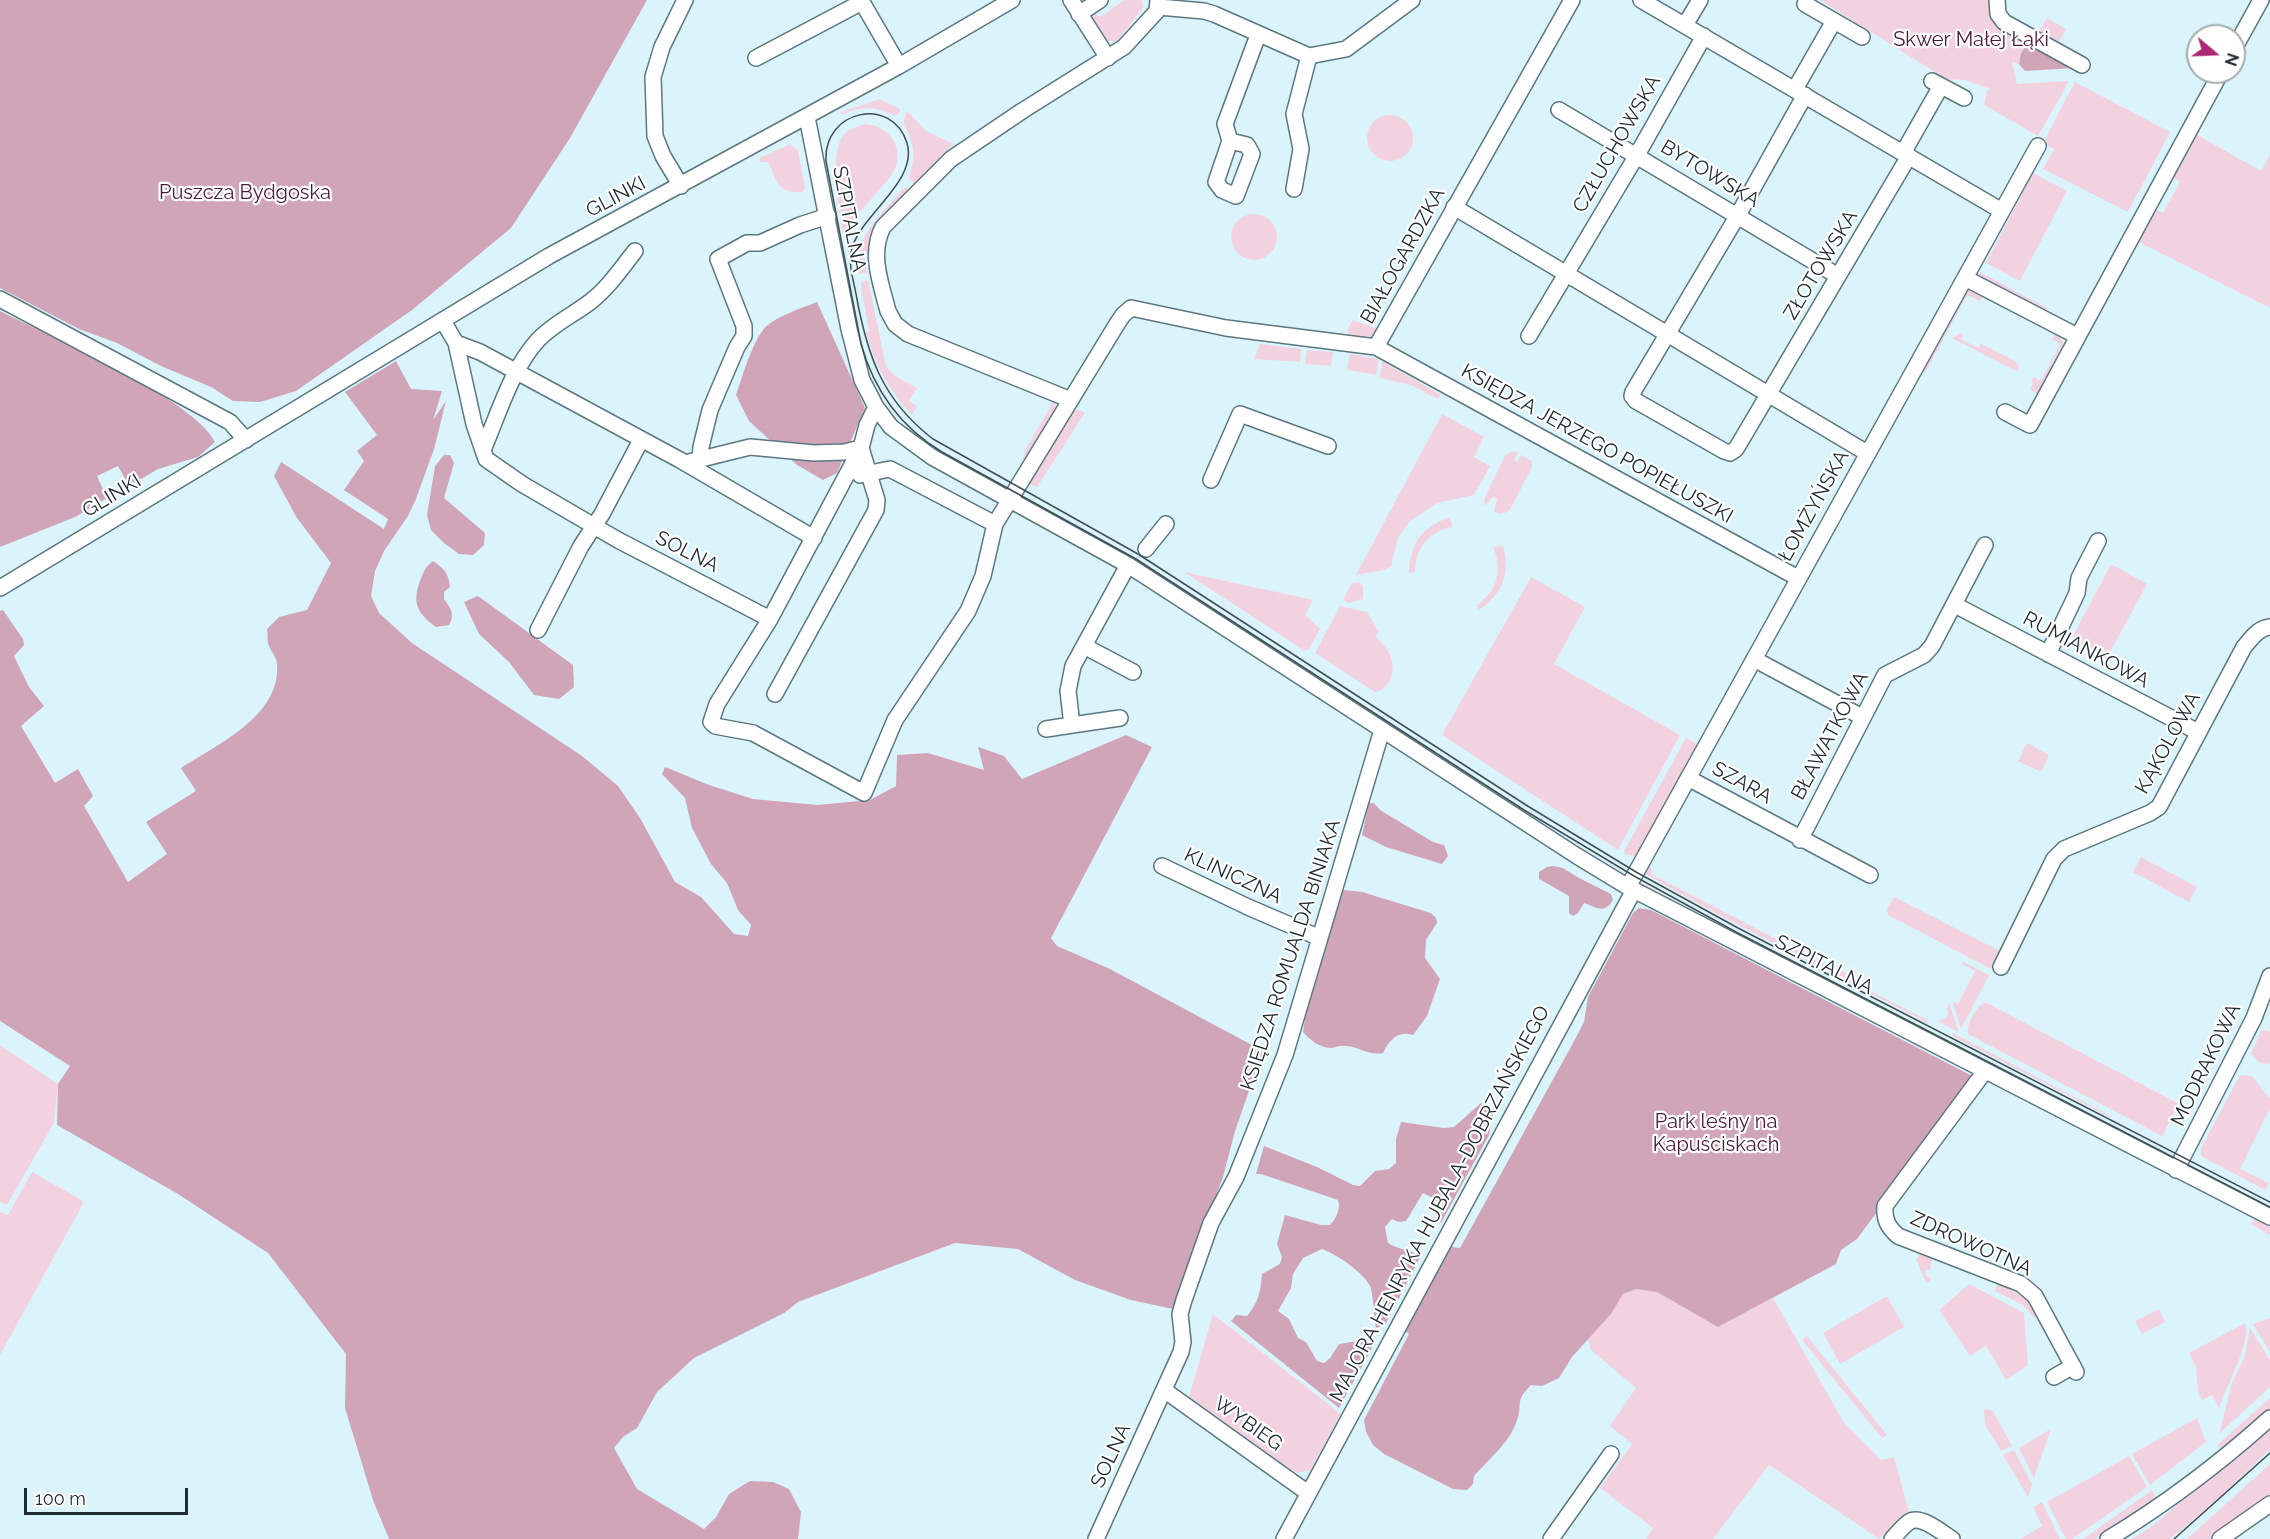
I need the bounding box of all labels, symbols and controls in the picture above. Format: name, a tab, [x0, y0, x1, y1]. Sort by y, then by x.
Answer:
north arrow	[2186, 24, 2246, 84]
park label: Skwer Małej Łąki	[1893, 28, 2049, 52]
text: N	[2221, 51, 2243, 68]
street label: CZŁUCHOWSKA	[1568, 71, 1666, 217]
street label: BYTOWSKA	[1656, 135, 1764, 213]
street label: SZPITALNA	[827, 164, 871, 274]
street label: GLINKI	[582, 171, 650, 223]
park label: Puszcza Bydgoska	[159, 181, 331, 205]
street label: BIAŁOGARDZKA	[1356, 184, 1450, 328]
street label: ZŁOTOWSKA	[1779, 206, 1863, 324]
street label: KSIĘDZA JERZEGO POPIEŁUSZKI	[1457, 359, 1737, 529]
street label: ŁOMŻYŃSKA	[1774, 446, 1854, 566]
street label: GLINKI	[78, 469, 146, 523]
street label: SOLNA	[651, 526, 723, 578]
street label: RUMIANKOWA	[2019, 607, 2153, 693]
street label: BŁAWATKOWA	[1786, 668, 1874, 804]
street label: KĄKOLOWA	[2130, 688, 2206, 798]
street label: SZARA	[1708, 757, 1776, 809]
street label: KSIĘDZA ROMUALDA BINIAKA	[1236, 816, 1346, 1094]
street label: KLINICZNA	[1180, 843, 1286, 909]
street label: SZPITALNA	[1771, 930, 1877, 1000]
street label: MODRAKOWA	[2166, 1000, 2246, 1130]
street label: MAJORA HENRYKA HUBALA-DOBRZAŃSKIEGO	[1325, 1002, 1555, 1406]
park label: Park leśny na Kapuściskach	[1653, 1110, 1779, 1157]
street label: ZDROWOTNA	[1907, 1206, 2035, 1282]
street label: WYBIEG	[1209, 1392, 1287, 1456]
street label: SOLNA	[1086, 1420, 1136, 1492]
scale bar	[27, 1476, 190, 1514]
text: 100 m	[35, 1488, 86, 1509]

